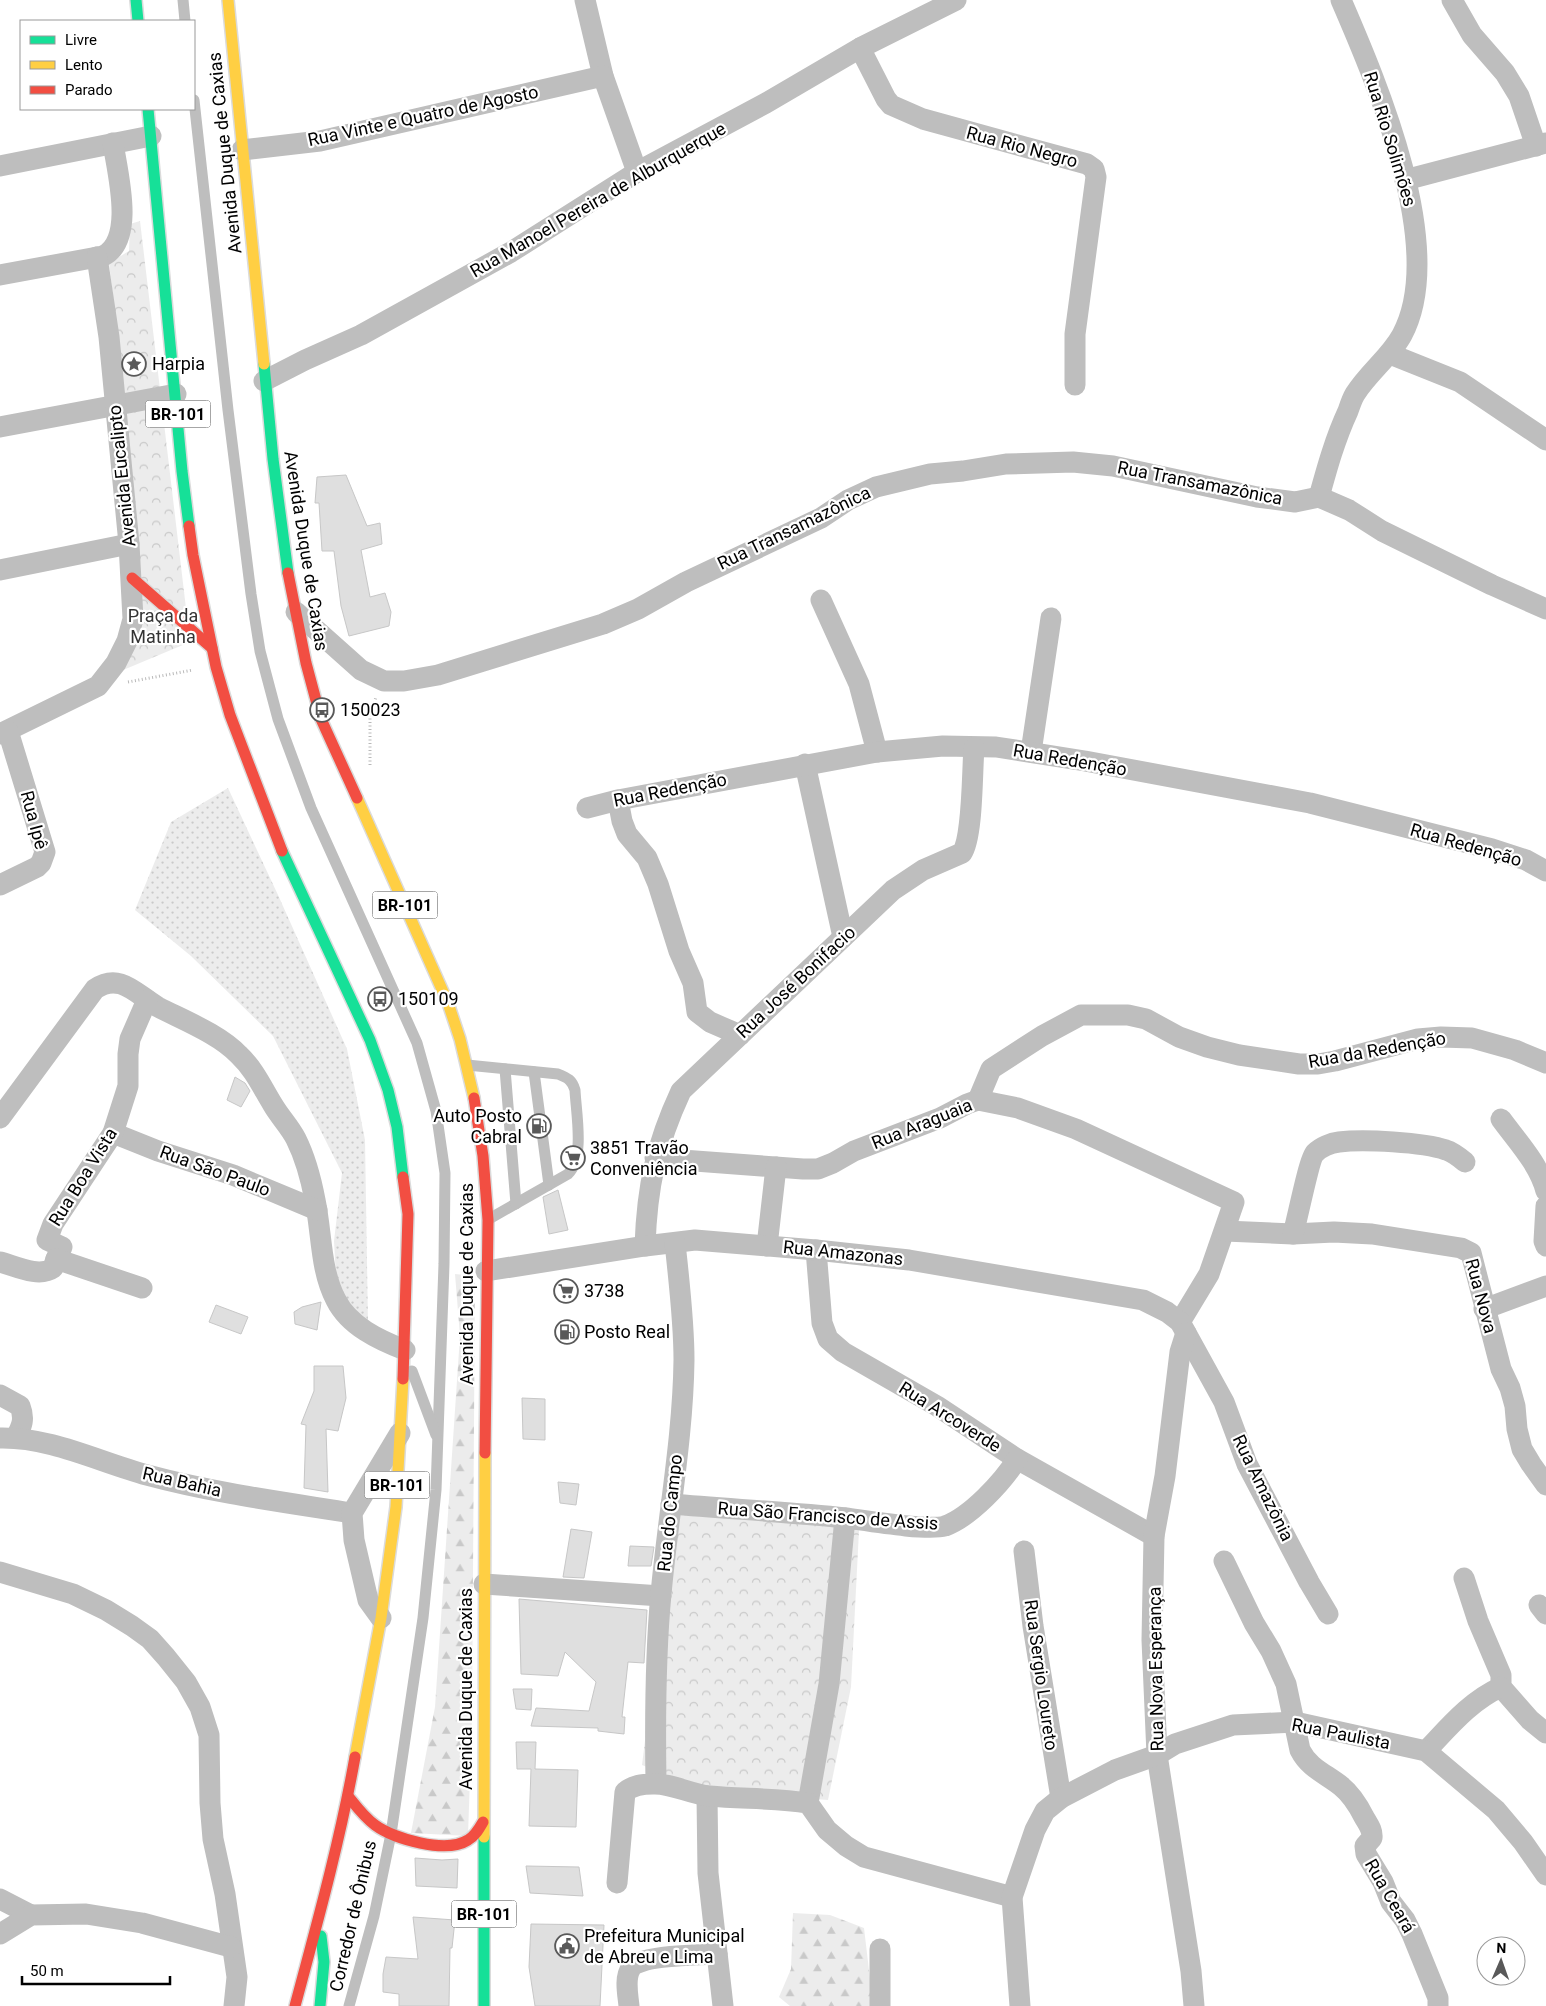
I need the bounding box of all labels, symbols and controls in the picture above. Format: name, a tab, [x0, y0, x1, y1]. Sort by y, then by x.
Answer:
legend	[20, 20, 195, 110]
text: Livre	[65, 31, 97, 49]
street label: Avenida Duque de Caxias	[203, 51, 246, 255]
text: Lento	[65, 56, 103, 74]
street label: Rua Rio Solimões	[1360, 69, 1421, 209]
text: Parado	[65, 81, 113, 99]
street label: Rua Vinte e Quatro de Agosto	[306, 81, 540, 150]
street label: Rua Manoel Pereira de Alburquerque	[466, 118, 729, 282]
street label: Rua Rio Negro	[964, 122, 1080, 171]
place icon: Harpia	[121, 351, 147, 377]
place label: Harpia	[152, 353, 205, 374]
road number: BR-101	[146, 400, 210, 428]
street label: Avenida Eucalipto	[104, 404, 139, 548]
street label: Avenida Duque de Caxias	[280, 449, 333, 652]
street label: Rua Transamazônica	[1116, 456, 1284, 509]
street label: Rua Transamazônica	[714, 481, 874, 574]
park label: Praça da Matinha	[128, 605, 198, 647]
bus stop icon: 150023	[309, 697, 335, 723]
place label: 150023	[340, 699, 401, 720]
street label: Rua Redenção	[1012, 739, 1129, 780]
street label: Rua Redenção	[611, 768, 728, 811]
street label: Rua Ipê	[17, 788, 52, 851]
street label: Rua Redenção	[1408, 819, 1524, 870]
road number: BR-101	[372, 892, 438, 918]
street label: Rua José Bonifacio	[732, 921, 859, 1042]
bus stop icon: 150109	[367, 986, 393, 1012]
place label: 150109	[398, 988, 459, 1009]
street label: Rua da Redenção	[1306, 1027, 1447, 1072]
street label: Rua Araguaia	[868, 1094, 975, 1153]
place label: Auto Posto Cabral	[433, 1105, 522, 1147]
fuel station icon: Auto Posto Cabral	[526, 1113, 552, 1139]
street label: Rua Boa Vista	[44, 1124, 121, 1230]
place label: 3851 Travão Conveniência	[590, 1137, 697, 1179]
street label: Rua São Paulo	[157, 1141, 273, 1200]
supermarket icon: 3851 Travão Conveniência	[560, 1145, 586, 1171]
street label: Avenida Duque de Caxias	[456, 1183, 477, 1385]
street label: Rua Amazonas	[782, 1236, 904, 1269]
street label: Rua Nova	[1461, 1256, 1502, 1336]
supermarket icon: 3738	[553, 1278, 579, 1304]
place label: 3738	[584, 1280, 624, 1301]
fuel station icon: Posto Real	[554, 1319, 580, 1345]
place label: Posto Real	[584, 1321, 670, 1342]
street label: Rua Arcoverde	[895, 1377, 1005, 1456]
street label: Rua Amazônia	[1229, 1431, 1298, 1544]
street label: Rua do Campo	[653, 1453, 686, 1573]
street label: Rua Bahia	[141, 1462, 224, 1501]
road number: BR-101	[364, 1472, 430, 1498]
street label: Rua São Francisco de Assis	[717, 1497, 939, 1534]
street label: Rua Nova Esperança	[1144, 1586, 1167, 1752]
street label: Avenida Duque de Caxias	[455, 1588, 476, 1790]
street label: Rua Sergio Loureto	[1021, 1598, 1062, 1752]
street label: Rua Paulista	[1290, 1714, 1392, 1753]
street label: Corredor de Ônibus	[325, 1838, 380, 1994]
street label: Rua Ceará	[1361, 1855, 1420, 1936]
road number: BR-101	[452, 1900, 516, 1928]
place label: Prefeitura Municipal de Abreu e Lima	[584, 1925, 745, 1967]
public building icon: Prefeitura Municipal de Abreu e Lima	[554, 1933, 580, 1959]
north arrow	[1476, 1936, 1526, 1986]
text: N	[1496, 1940, 1507, 1956]
scale bar	[22, 1954, 170, 1986]
text: 50 m	[30, 1962, 64, 1980]

